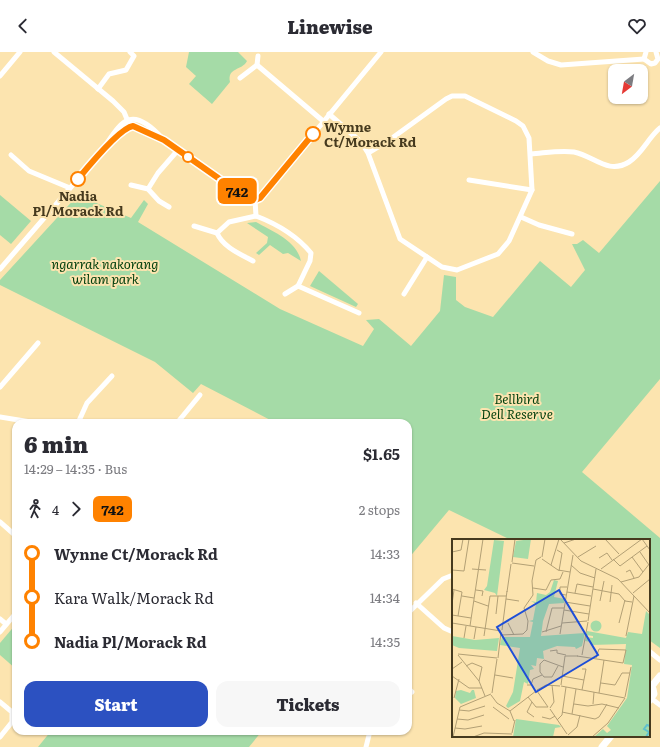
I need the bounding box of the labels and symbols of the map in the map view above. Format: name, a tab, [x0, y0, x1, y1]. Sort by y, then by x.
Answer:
north arrow	[608, 64, 648, 104]
place label: Wynne Ct/Morack Rd	[324, 117, 417, 151]
marker: Wynne Ct/Morack Rd	[305, 126, 321, 142]
unlabelled marker	[182, 151, 194, 163]
marker: Nadia Pl/Morack Rd	[70, 171, 86, 187]
line badge: 742	[214, 178, 260, 204]
place label: Nadia Pl/Morack Rd	[32, 186, 124, 220]
park label: ngarrak nakorang wilam park	[52, 254, 158, 288]
park label: Bellbird Dell Reserve	[481, 389, 553, 423]
inset map	[452, 539, 650, 737]

